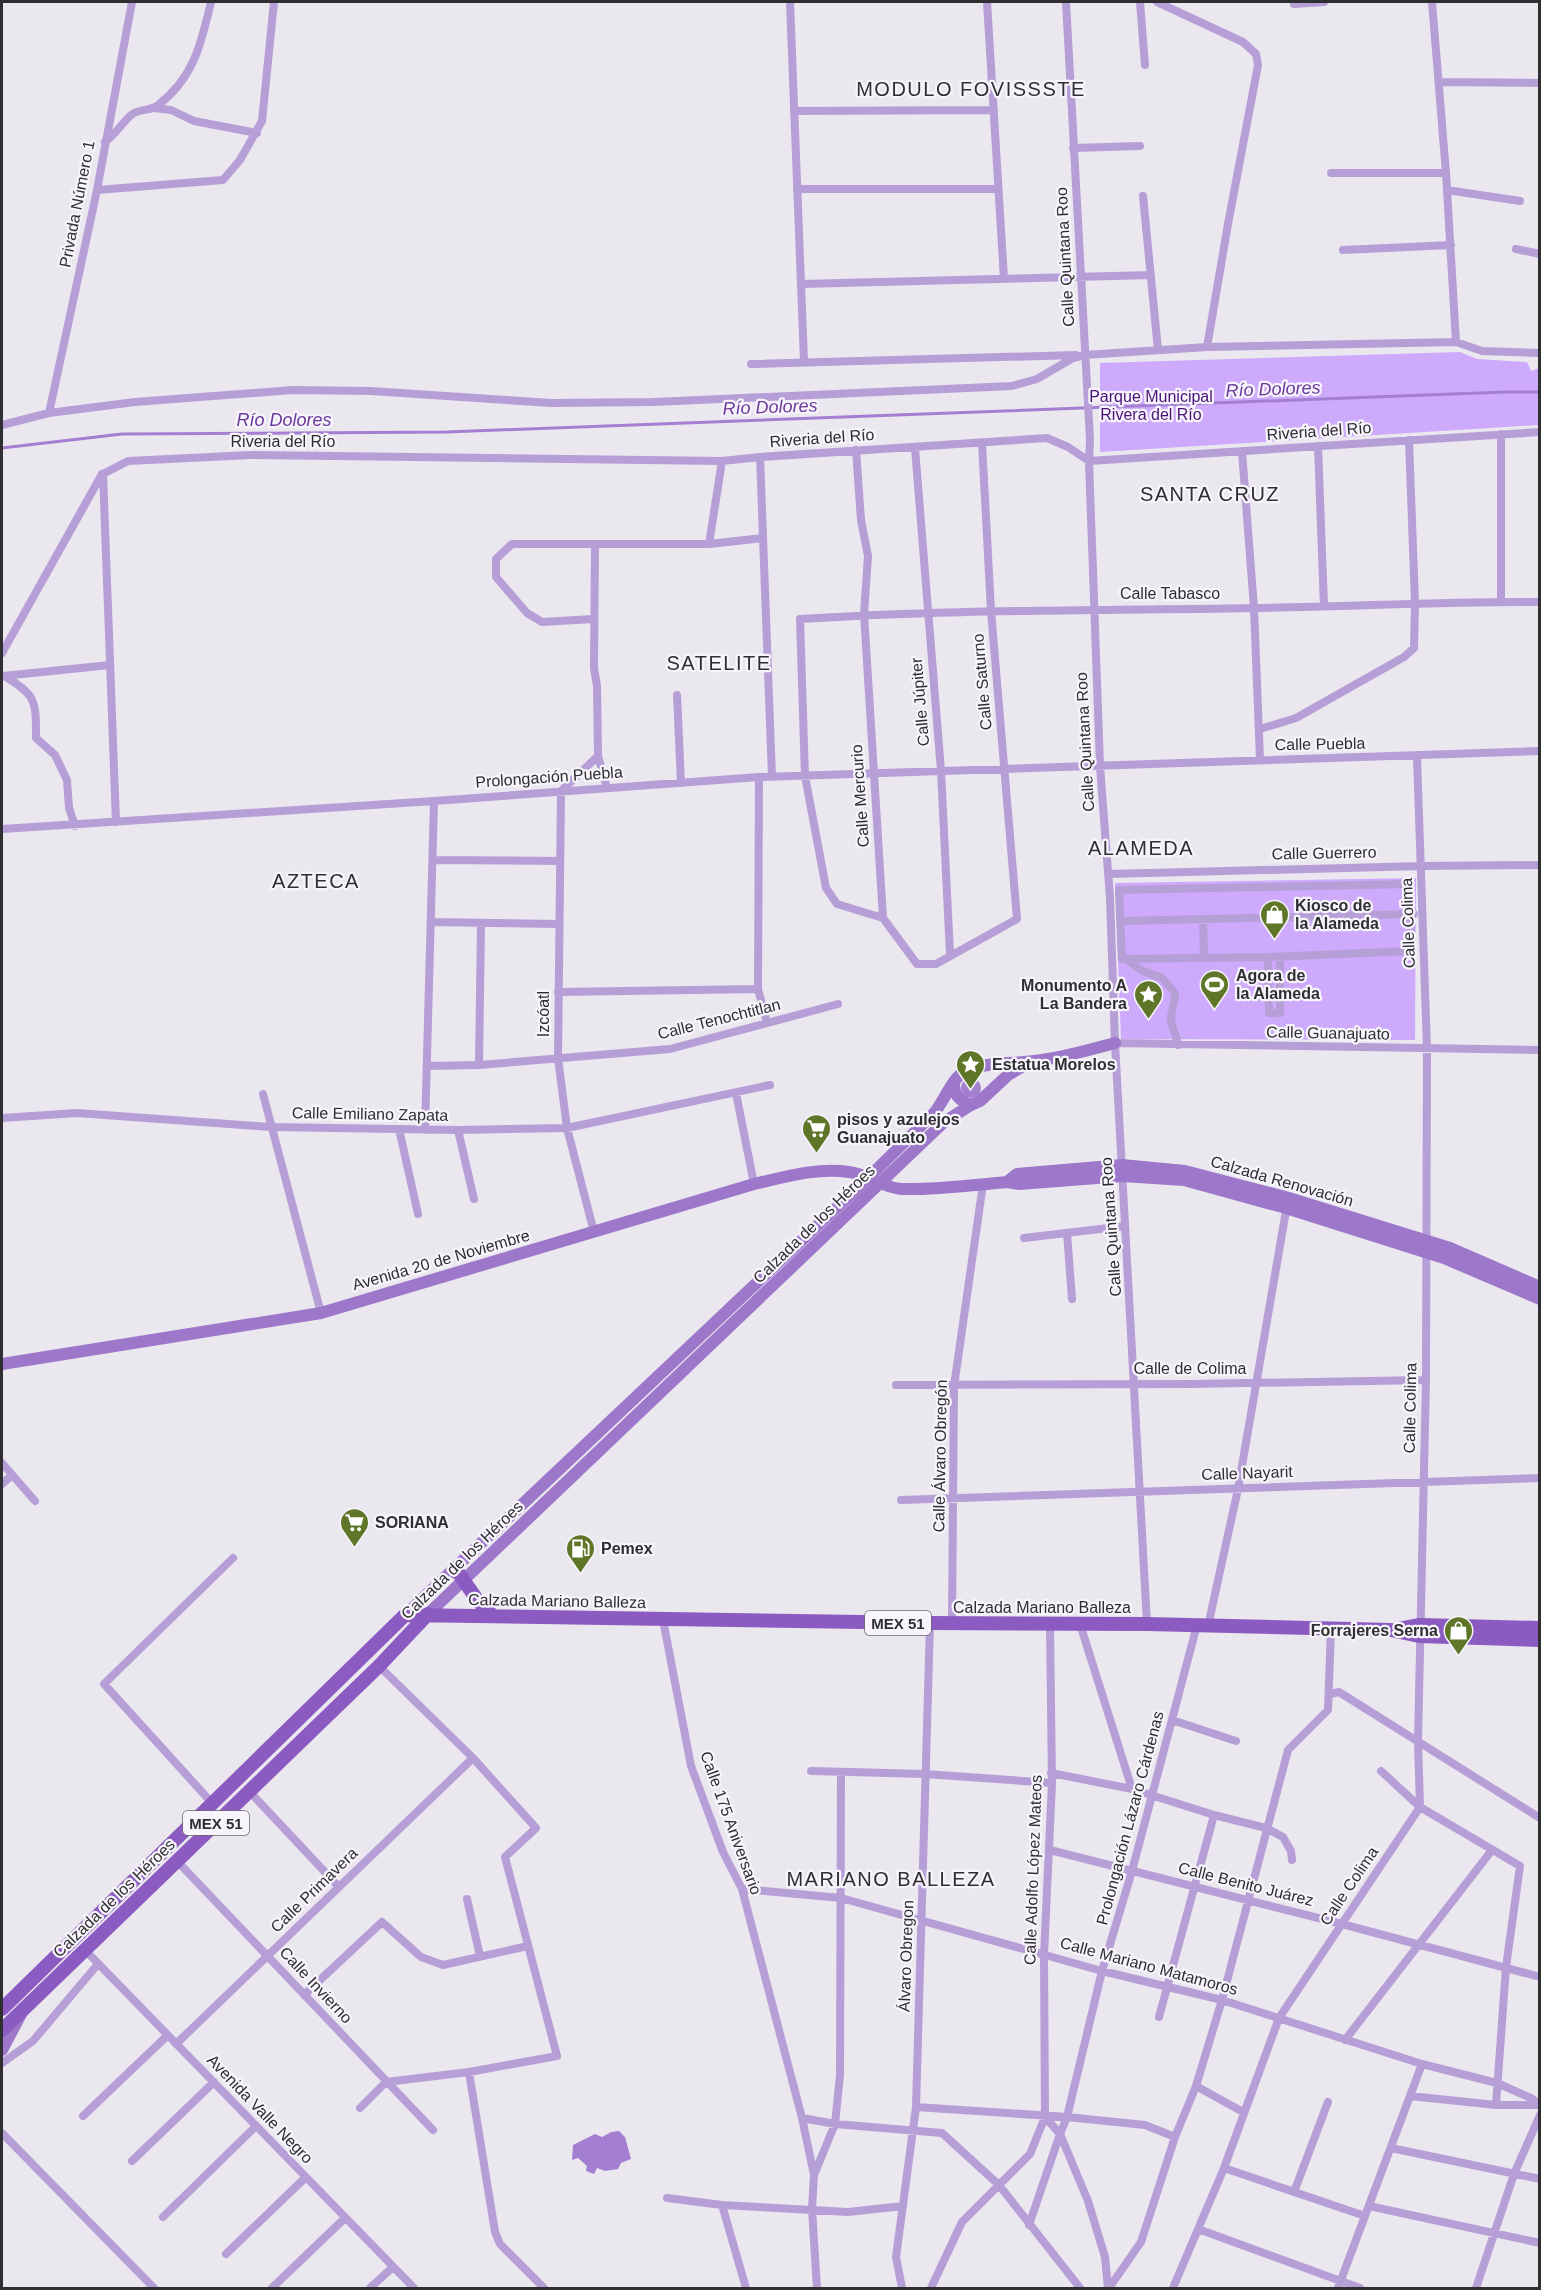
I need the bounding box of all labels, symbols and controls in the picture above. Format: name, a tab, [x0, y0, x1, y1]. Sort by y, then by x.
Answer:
district label: MODULO FOVISSSTE	[856, 78, 1086, 100]
street label: Privada Número 1	[56, 139, 98, 269]
street label: Calle Quintana Roo	[1053, 187, 1077, 327]
water label: Río Dolores	[1225, 377, 1321, 401]
park label: Parque Municipal Rivera del Río	[1089, 388, 1213, 423]
water label: Río Dolores	[722, 395, 818, 419]
water label: Río Dolores	[236, 410, 332, 430]
street label: Riveria del Río	[1266, 419, 1372, 443]
street label: Riveria del Río	[769, 426, 875, 450]
street label: Riveria del Río	[231, 433, 336, 450]
district label: SANTA CRUZ	[1140, 483, 1280, 505]
street label: Calle Tabasco	[1120, 585, 1220, 602]
street label: Calle Saturno	[969, 633, 995, 731]
district label: SATELITE	[667, 652, 772, 674]
street label: Calle Júpiter	[908, 656, 932, 747]
street label: Calle Quintana Roo	[1073, 672, 1097, 812]
street label: Calle Puebla	[1274, 735, 1366, 753]
street label: Calle Mercurio	[848, 744, 872, 848]
street label: Prolongación Puebla	[475, 763, 623, 791]
district label: ALAMEDA	[1088, 837, 1194, 859]
street label: Calle Guerrero	[1271, 844, 1377, 862]
district label: AZTECA	[272, 870, 360, 892]
street label: Calle Colima	[1398, 877, 1418, 969]
place label: Kiosco de la Alameda	[1295, 897, 1379, 932]
shop icon: Kiosco de la Alameda	[1258, 898, 1290, 940]
place label: Agora de la Alameda	[1236, 967, 1320, 1002]
sports icon: Agora de la Alameda	[1199, 968, 1231, 1010]
place label: Monumento A La Bandera	[1021, 977, 1127, 1012]
place icon: Monumento A La Bandera	[1132, 978, 1164, 1020]
street label: Izcóatl	[535, 991, 552, 1037]
street label: Calle Tenochtitlan	[656, 996, 782, 1042]
street label: Calle Guanajuato	[1266, 1023, 1390, 1043]
place icon: Estatua Morelos	[955, 1048, 987, 1090]
place label: Estatua Morelos	[992, 1056, 1116, 1073]
street label: Calle Emiliano Zapata	[292, 1104, 448, 1124]
place label: pisos y azulejos Guanajuato	[837, 1111, 960, 1146]
supermarket icon: pisos y azulejos Guanajuato	[800, 1112, 832, 1154]
street label: Calzada Renovación	[1209, 1152, 1355, 1210]
street label: Calle Quintana Roo	[1098, 1157, 1124, 1297]
street label: Calzada de los Héroes	[750, 1162, 878, 1286]
street label: Avenida 20 de Noviembre	[350, 1226, 532, 1294]
street label: Calle de Colima	[1134, 1360, 1247, 1377]
street label: Calle Colima	[1401, 1362, 1419, 1453]
street label: Calle Álvaro Obregón	[929, 1379, 950, 1533]
street label: Calle Nayarit	[1201, 1463, 1294, 1483]
street label: Calzada de los Héroes	[398, 1498, 526, 1622]
supermarket icon: SORIANA	[338, 1506, 370, 1548]
place label: SORIANA	[375, 1514, 449, 1531]
fuel station icon: Pemex	[564, 1532, 596, 1574]
place label: Pemex	[601, 1540, 653, 1557]
street label: Calzada Mariano Balleza	[468, 1591, 646, 1611]
street label: Calzada Mariano Balleza	[953, 1599, 1131, 1616]
road number: MEX 51	[865, 1611, 931, 1635]
shop icon: Forrajeres Serna	[1443, 1614, 1475, 1656]
place label: Forrajeres Serna	[1311, 1622, 1438, 1639]
street label: Prolongación Lázaro Cárdenas	[1093, 1709, 1167, 1927]
street label: Calle 175 Aniversario	[697, 1749, 765, 1897]
street label: Calle Adolfo López Mateos	[1021, 1775, 1045, 1965]
road number: MEX 51	[183, 1811, 249, 1835]
street label: Calzada de los Héroes	[50, 1836, 178, 1960]
street label: Calle Primavera	[267, 1844, 361, 1936]
street label: Calle Colima	[1317, 1844, 1381, 1928]
street label: Calle Benito Juárez	[1177, 1859, 1315, 1909]
district label: MARIANO BALLEZA	[786, 1868, 996, 1890]
street label: Álvaro Obregon	[895, 1900, 916, 2012]
street label: Calle Mariano Matamoros	[1058, 1934, 1240, 1998]
street label: Calle Invierno	[276, 1943, 356, 2027]
street label: Avenida Valle Negro	[204, 2051, 316, 2167]

